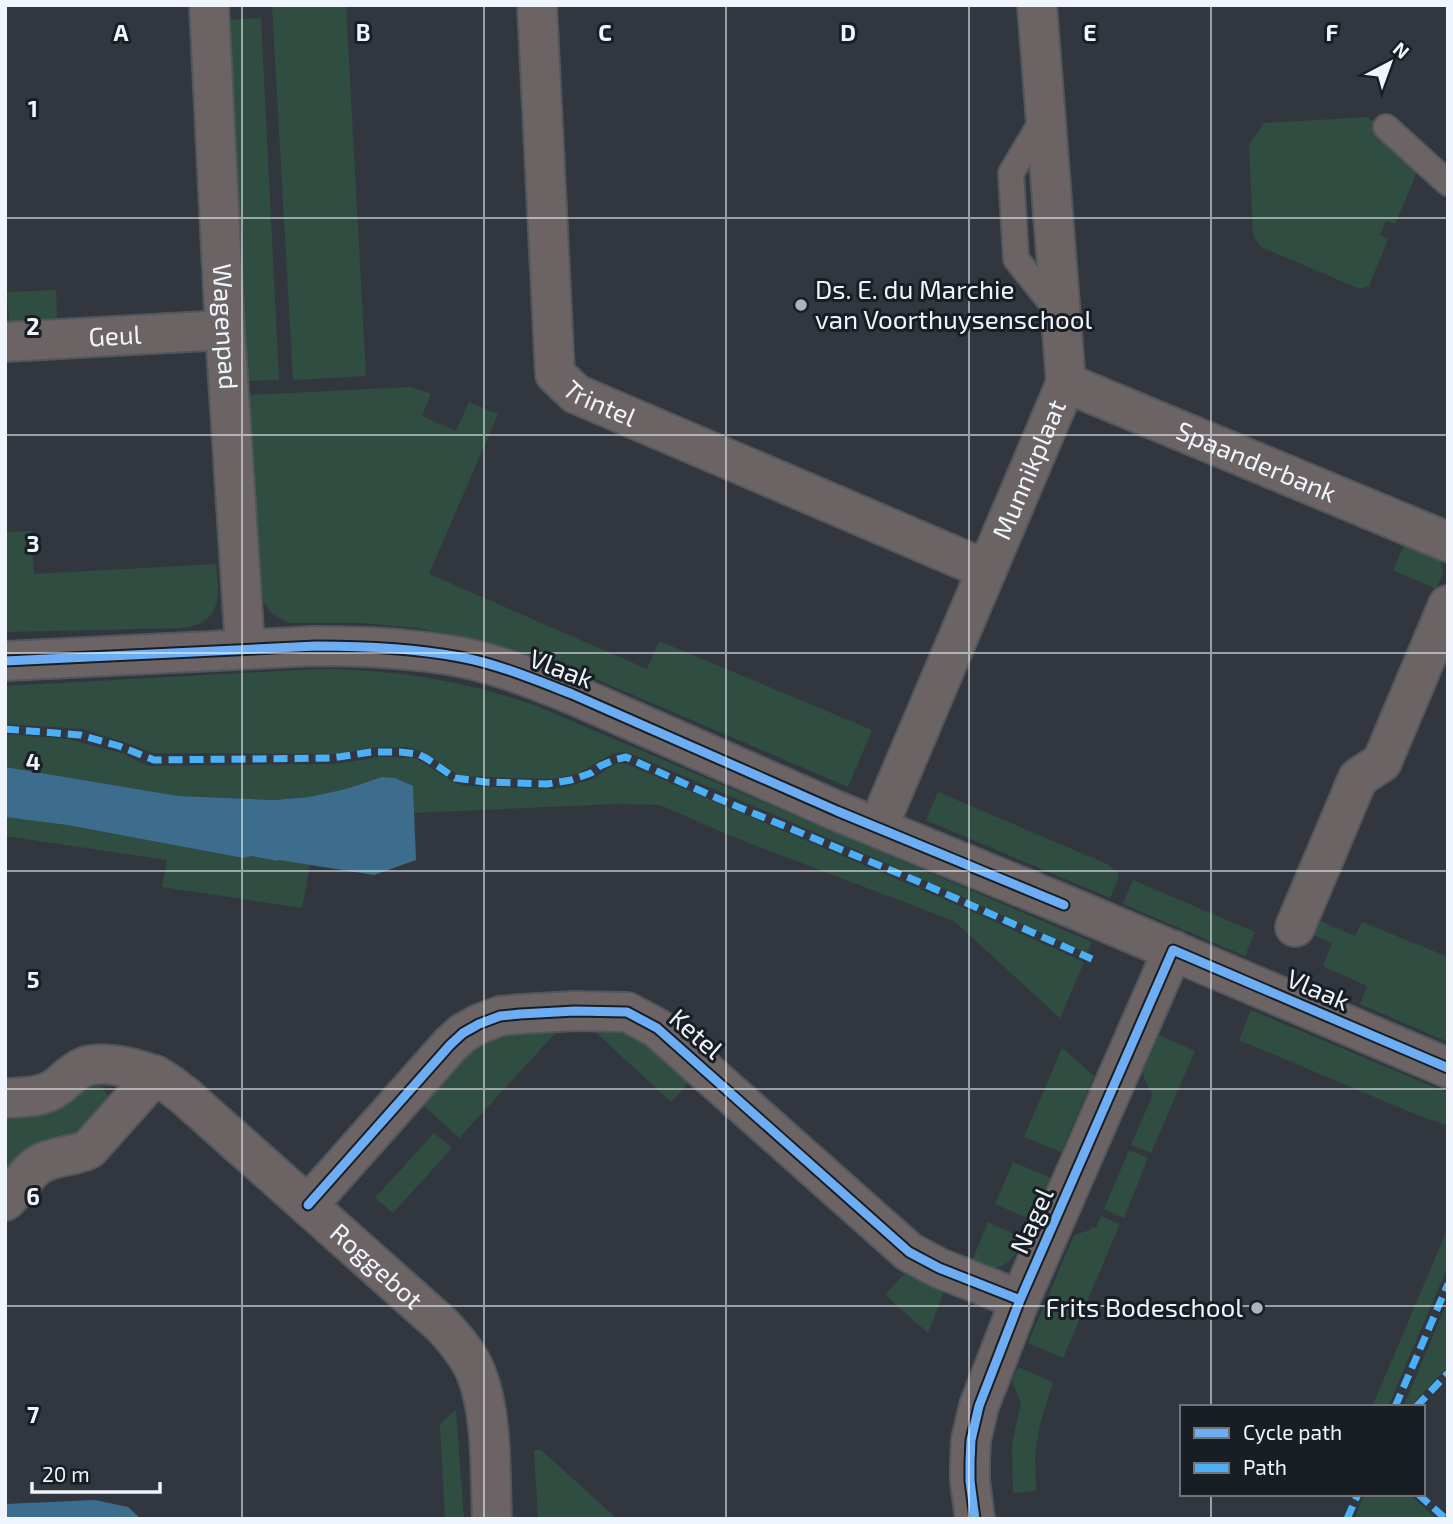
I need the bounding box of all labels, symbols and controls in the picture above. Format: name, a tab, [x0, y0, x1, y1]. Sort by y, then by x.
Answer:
text: A	[113, 18, 129, 46]
text: B	[356, 18, 370, 46]
text: C	[598, 18, 612, 46]
text: D	[840, 18, 856, 46]
text: E	[1083, 18, 1097, 46]
text: F	[1326, 18, 1339, 46]
north arrow	[1355, 28, 1425, 98]
text: N	[1389, 37, 1414, 63]
text: 1	[28, 94, 38, 122]
street label: Wagenpad	[208, 263, 246, 391]
place label: Ds. E. du Marchie van Voorthuysenschool	[815, 273, 1092, 334]
marker: Ds. E. du Marchie van Voorthuysenschool	[793, 297, 809, 313]
text: 2	[26, 312, 40, 340]
street label: Geul	[88, 318, 142, 351]
street label: Trintel	[557, 373, 642, 432]
street label: Munnikplaat	[985, 394, 1071, 544]
street label: Spaanderbank	[1172, 414, 1341, 508]
text: 3	[26, 529, 40, 557]
street label: Vlaak	[525, 641, 598, 694]
text: 4	[26, 747, 40, 775]
street label: Vlaak	[1282, 962, 1355, 1016]
text: 5	[27, 965, 39, 993]
street label: Ketel	[664, 1001, 730, 1065]
text: 6	[26, 1182, 40, 1210]
street label: Nagel	[1002, 1182, 1059, 1258]
street label: Roggebot	[325, 1216, 430, 1315]
place label: Frits Bodeschool	[1046, 1291, 1243, 1322]
marker: Frits Bodeschool	[1249, 1300, 1265, 1316]
text: 7	[27, 1400, 39, 1428]
legend	[1180, 1405, 1425, 1496]
text: Cycle path	[1243, 1419, 1342, 1444]
scale bar	[32, 1450, 159, 1494]
text: Path	[1243, 1454, 1287, 1479]
text: 20 m	[42, 1461, 90, 1486]

